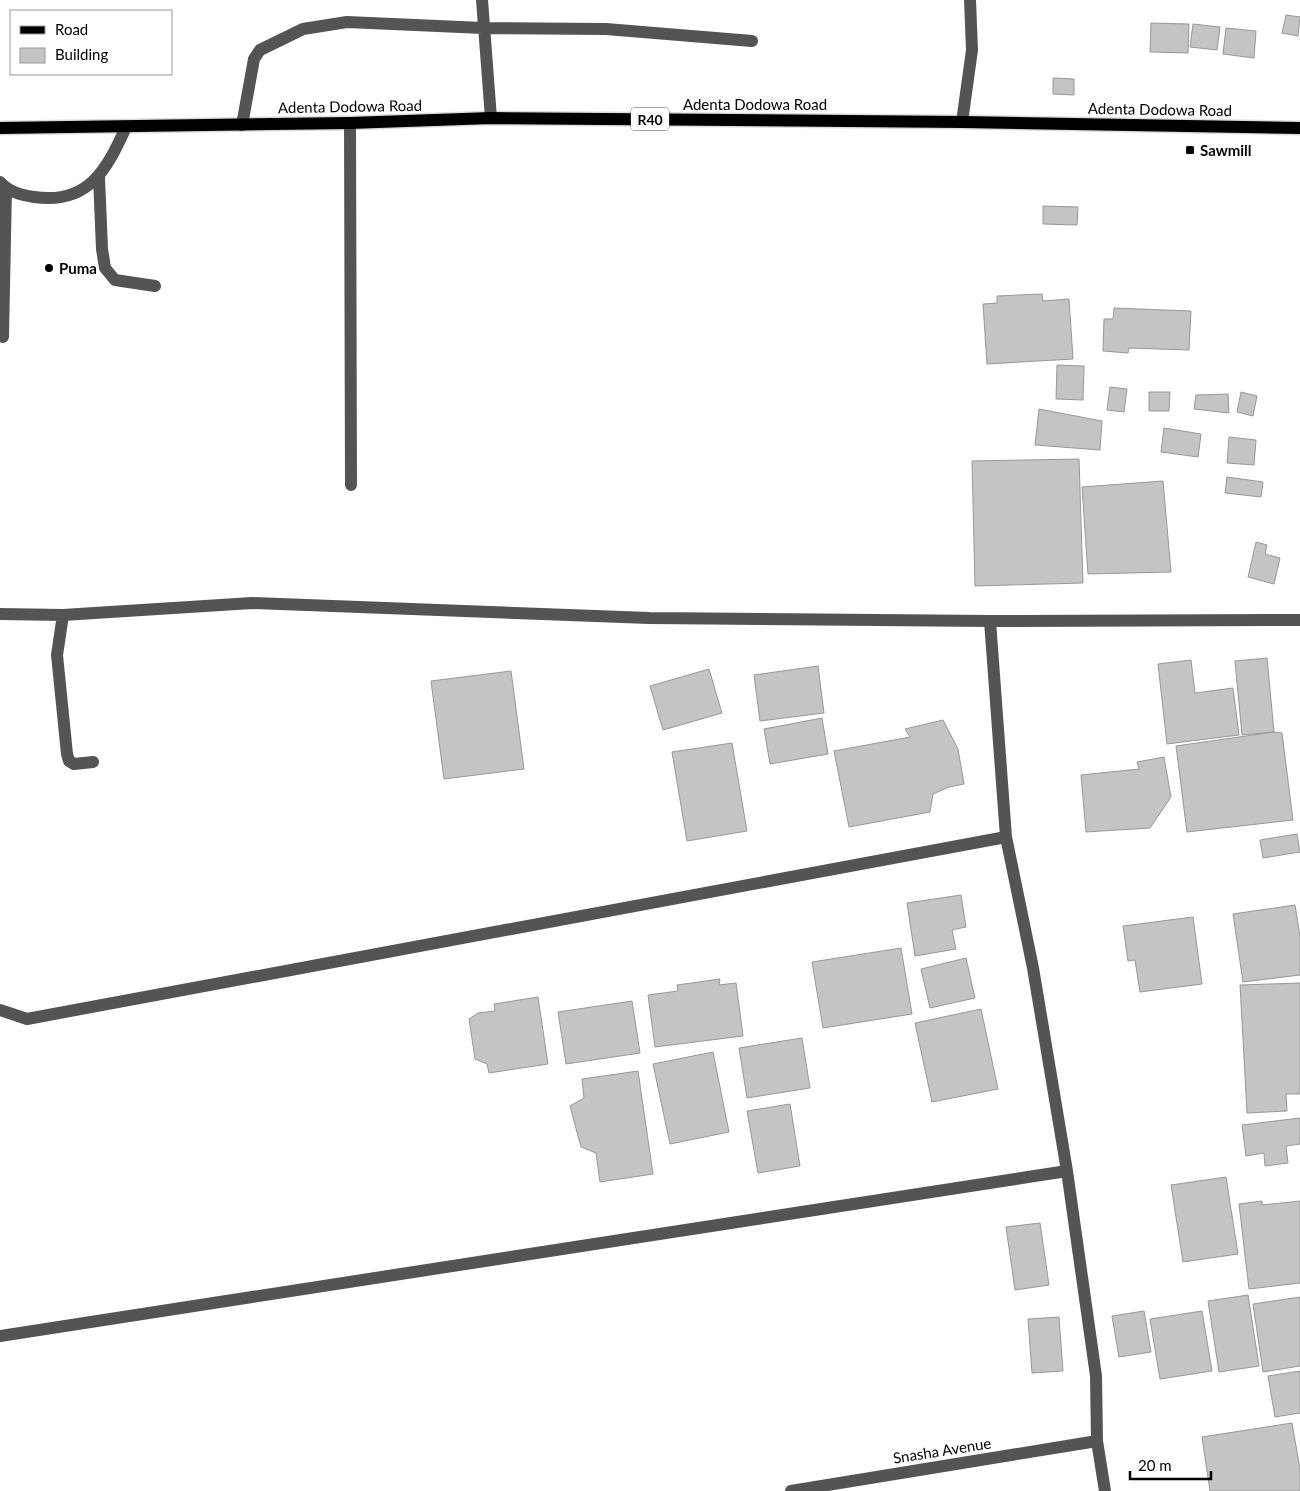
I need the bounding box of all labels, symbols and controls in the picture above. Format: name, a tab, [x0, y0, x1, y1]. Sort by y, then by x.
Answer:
legend	[10, 10, 172, 75]
text: Road	[55, 20, 88, 38]
text: Building	[55, 45, 108, 63]
street label: Adenta Dodowa Road	[683, 95, 827, 113]
street label: Adenta Dodowa Road	[278, 96, 422, 116]
street label: Adenta Dodowa Road	[1088, 99, 1232, 119]
road number: R40	[631, 108, 669, 130]
place label: Sawmill	[1200, 141, 1252, 159]
marker: Sawmill	[1184, 144, 1196, 156]
place label: Puma	[59, 259, 97, 277]
marker: Puma	[43, 262, 55, 274]
street label: Snasha Avenue	[892, 1433, 992, 1467]
scale bar	[1130, 1448, 1211, 1480]
text: 20 m	[1138, 1456, 1172, 1474]

